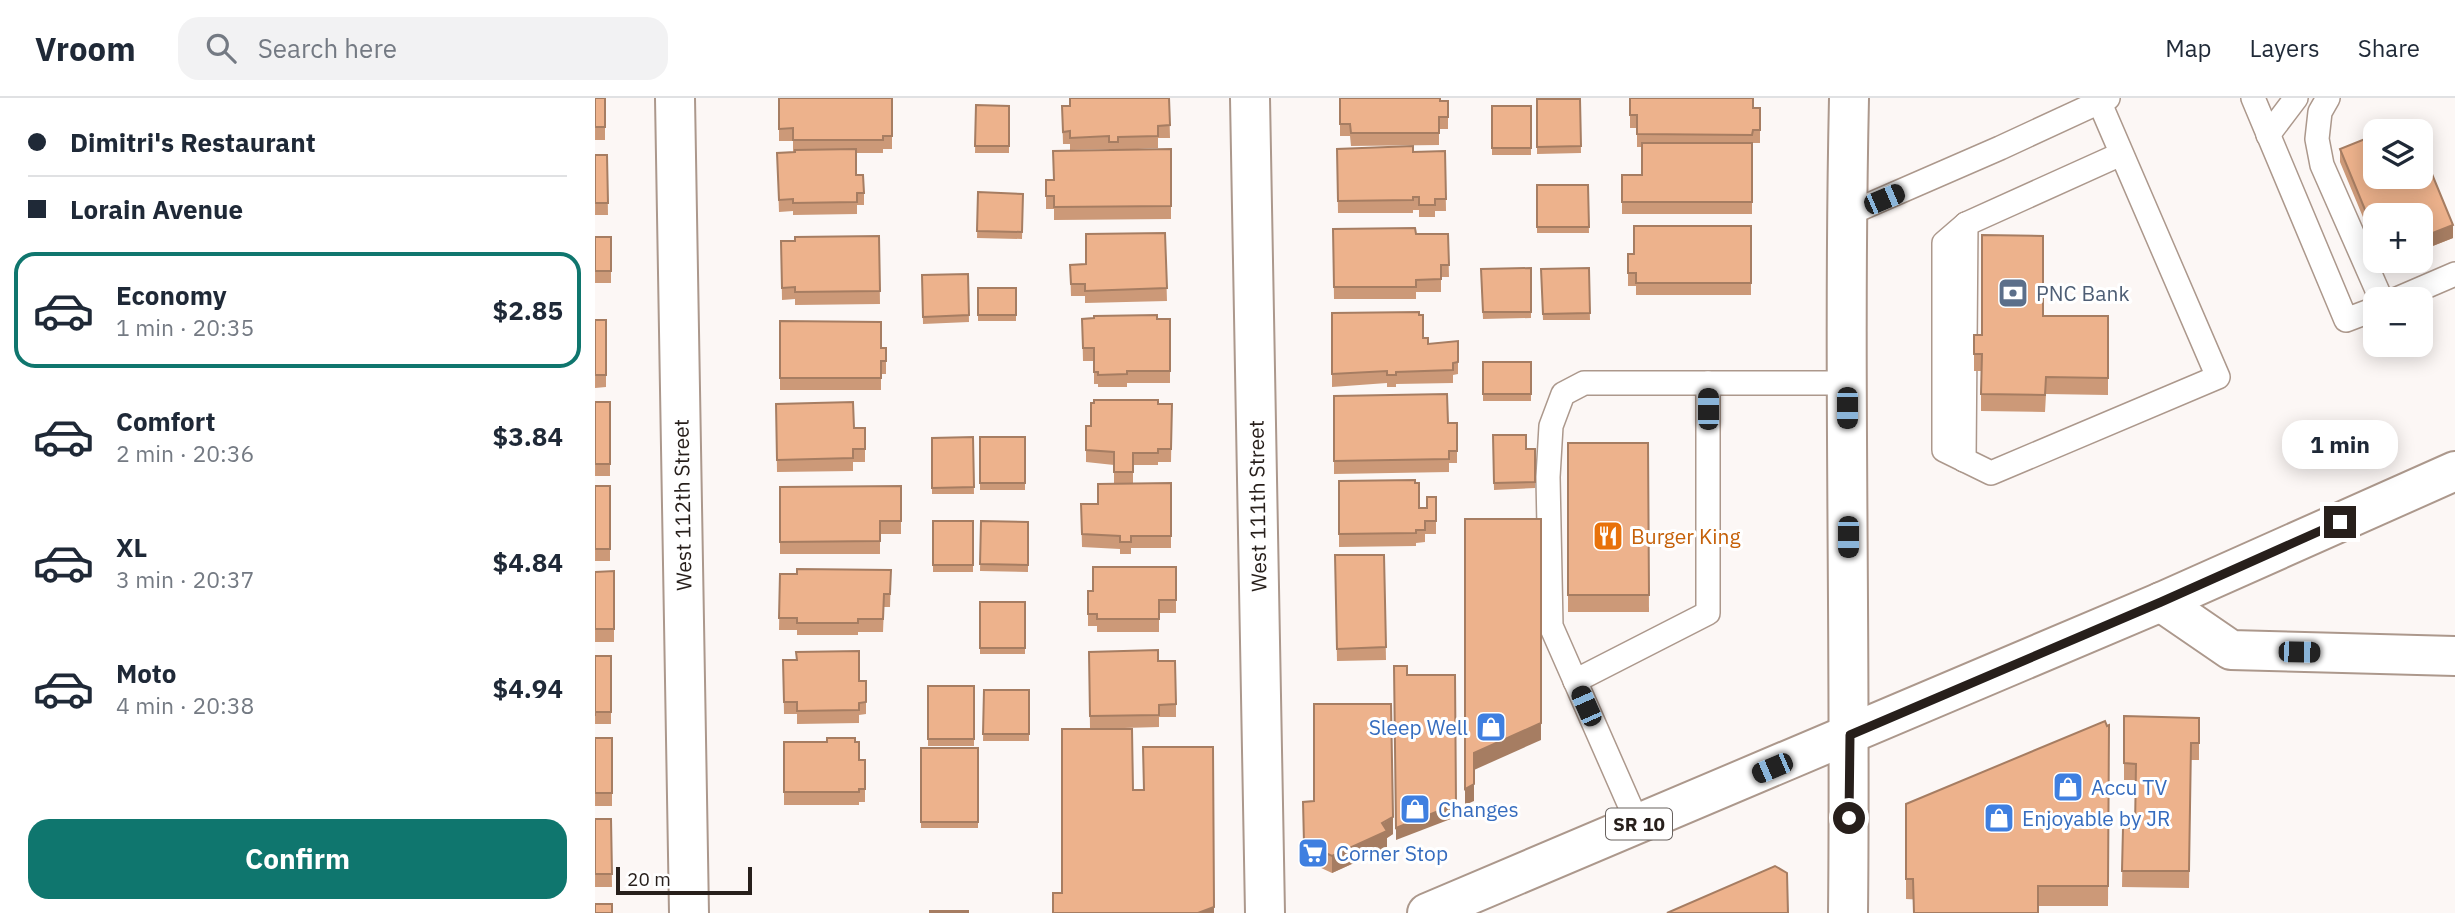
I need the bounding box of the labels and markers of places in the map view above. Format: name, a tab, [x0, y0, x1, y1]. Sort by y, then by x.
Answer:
bank icon: PNC Bank	[1996, 276, 2030, 310]
place label: PNC Bank	[2036, 279, 2130, 307]
restaurant icon: Burger King	[1591, 519, 1625, 553]
place label: Burger King	[1631, 522, 1741, 550]
shop icon: Sleep Well	[1474, 710, 1508, 744]
place label: Sleep Well	[1369, 713, 1468, 741]
shop icon: Accu TV	[2051, 770, 2085, 804]
place label: Accu TV	[2091, 773, 2167, 801]
shop icon: Changes	[1398, 792, 1432, 826]
place label: Changes	[1438, 795, 1519, 823]
shop icon: Enjoyable by JR	[1982, 801, 2016, 835]
place label: Enjoyable by JR	[2022, 804, 2171, 832]
supermarket icon: Corner Stop	[1296, 836, 1330, 870]
place label: Corner Stop	[1336, 839, 1448, 867]

